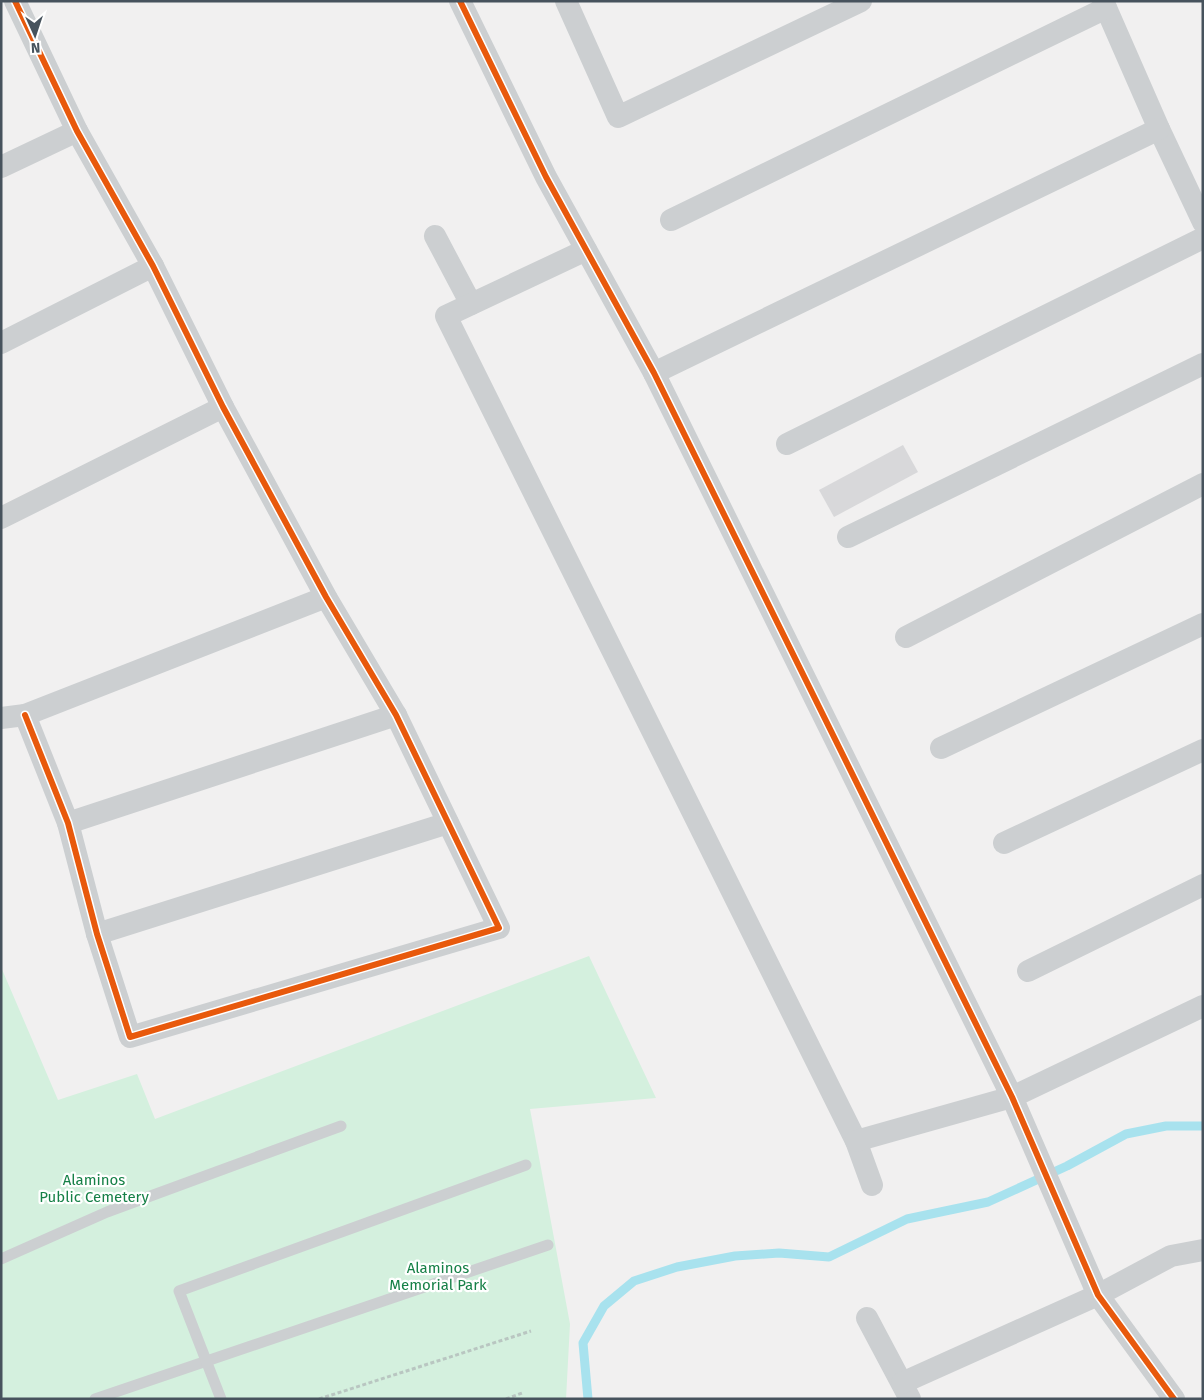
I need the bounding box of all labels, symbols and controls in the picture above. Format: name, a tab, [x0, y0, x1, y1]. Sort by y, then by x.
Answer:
north arrow	[10, 10, 60, 60]
text: N	[31, 39, 41, 56]
park label: Alaminos Public Cemetery	[39, 1171, 149, 1206]
park label: Alaminos Memorial Park	[389, 1259, 487, 1294]

